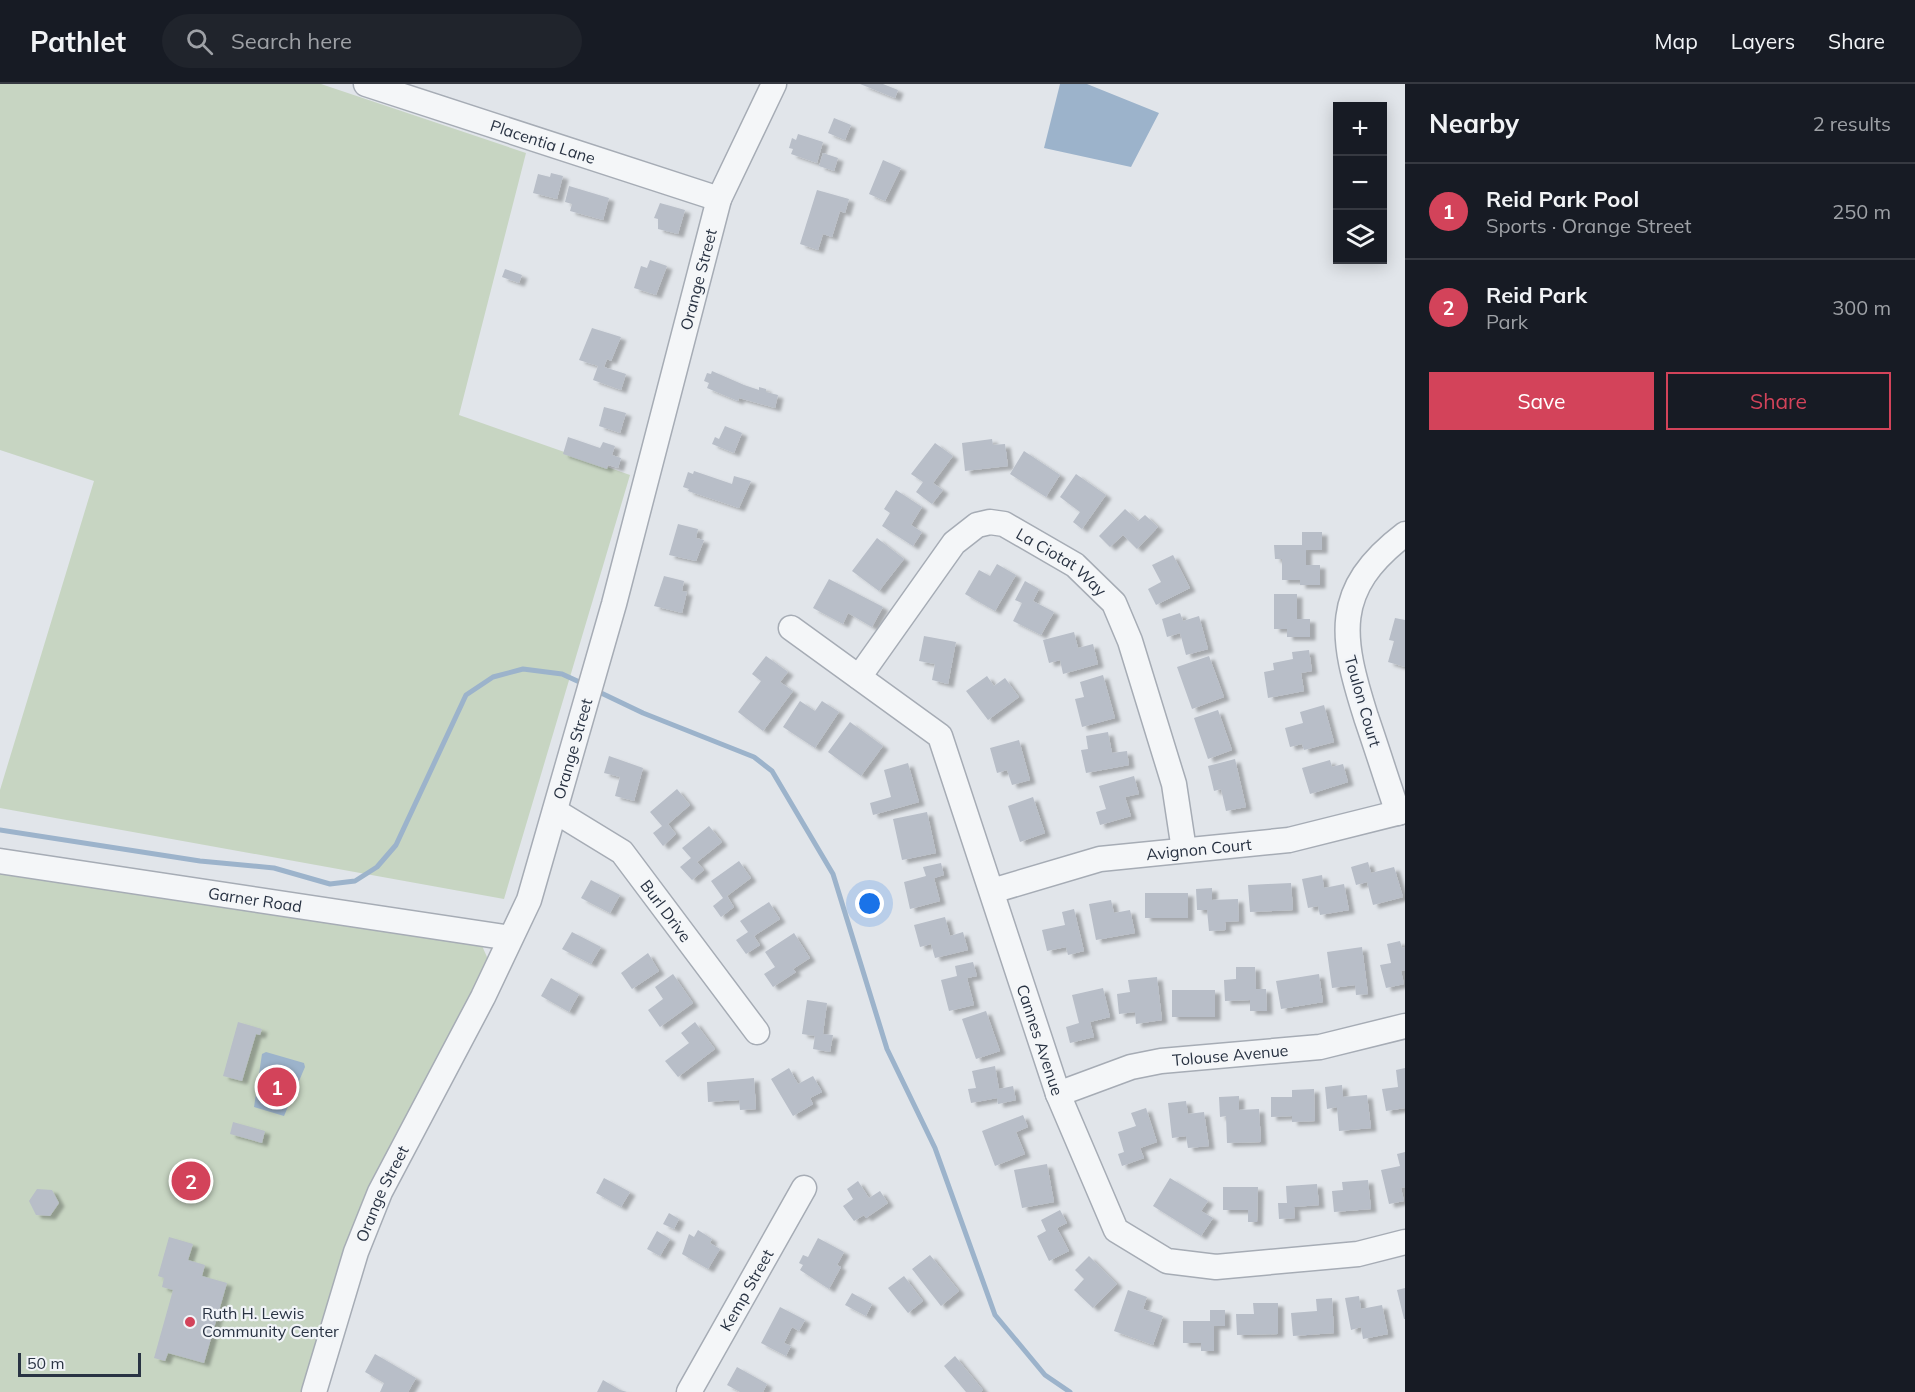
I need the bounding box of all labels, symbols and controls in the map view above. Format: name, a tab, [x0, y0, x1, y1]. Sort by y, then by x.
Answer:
search box	[162, 14, 582, 68]
text: Pathlet	[30, 24, 126, 59]
icon: search	[183, 25, 216, 58]
text: Search here	[231, 27, 352, 55]
text: Map	[1655, 28, 1698, 54]
text: Layers	[1731, 28, 1795, 54]
text: Share	[1828, 28, 1885, 54]
map controls	[1333, 102, 1387, 264]
button: +	[1333, 102, 1387, 156]
text: Nearby	[1429, 107, 1519, 140]
text: 2 results	[1813, 111, 1891, 136]
street label: Placentia Lane	[488, 115, 598, 168]
button: −	[1333, 156, 1387, 210]
text: Reid Park Pool	[1486, 185, 1639, 213]
text: 1	[1443, 199, 1455, 224]
text: 250 m	[1832, 199, 1891, 224]
button: layers	[1333, 210, 1387, 264]
text: Sports · Orange Street	[1486, 213, 1691, 238]
street label: Orange Street	[675, 226, 721, 332]
text: Reid Park	[1486, 281, 1587, 309]
text: 2	[1443, 295, 1455, 320]
text: 300 m	[1832, 295, 1891, 320]
text: Park	[1486, 309, 1528, 334]
button: Save	[1429, 372, 1654, 430]
button: Share	[1666, 372, 1891, 430]
street label: La Ciotat Way	[1013, 523, 1111, 601]
street label: Toulon Court	[1340, 653, 1386, 749]
street label: Orange Street	[548, 696, 596, 802]
street label: Avignon Court	[1145, 834, 1253, 864]
street label: Burl Drive	[636, 876, 696, 946]
street label: Garner Road	[207, 883, 303, 916]
your location	[855, 889, 884, 918]
street label: Cannes Avenue	[1013, 982, 1068, 1098]
street label: Tolouse Avenue	[1171, 1040, 1289, 1070]
pin: 1	[258, 1064, 296, 1110]
street label: Orange Street	[351, 1142, 413, 1245]
pin: 2	[172, 1158, 210, 1204]
street label: Kemp Street	[715, 1245, 778, 1335]
place label: Ruth H. Lewis Community Center	[202, 1303, 339, 1341]
marker: Ruth H. Lewis Community Center	[183, 1315, 197, 1329]
scale bar	[18, 1350, 141, 1378]
text: 50 m	[27, 1353, 64, 1373]

